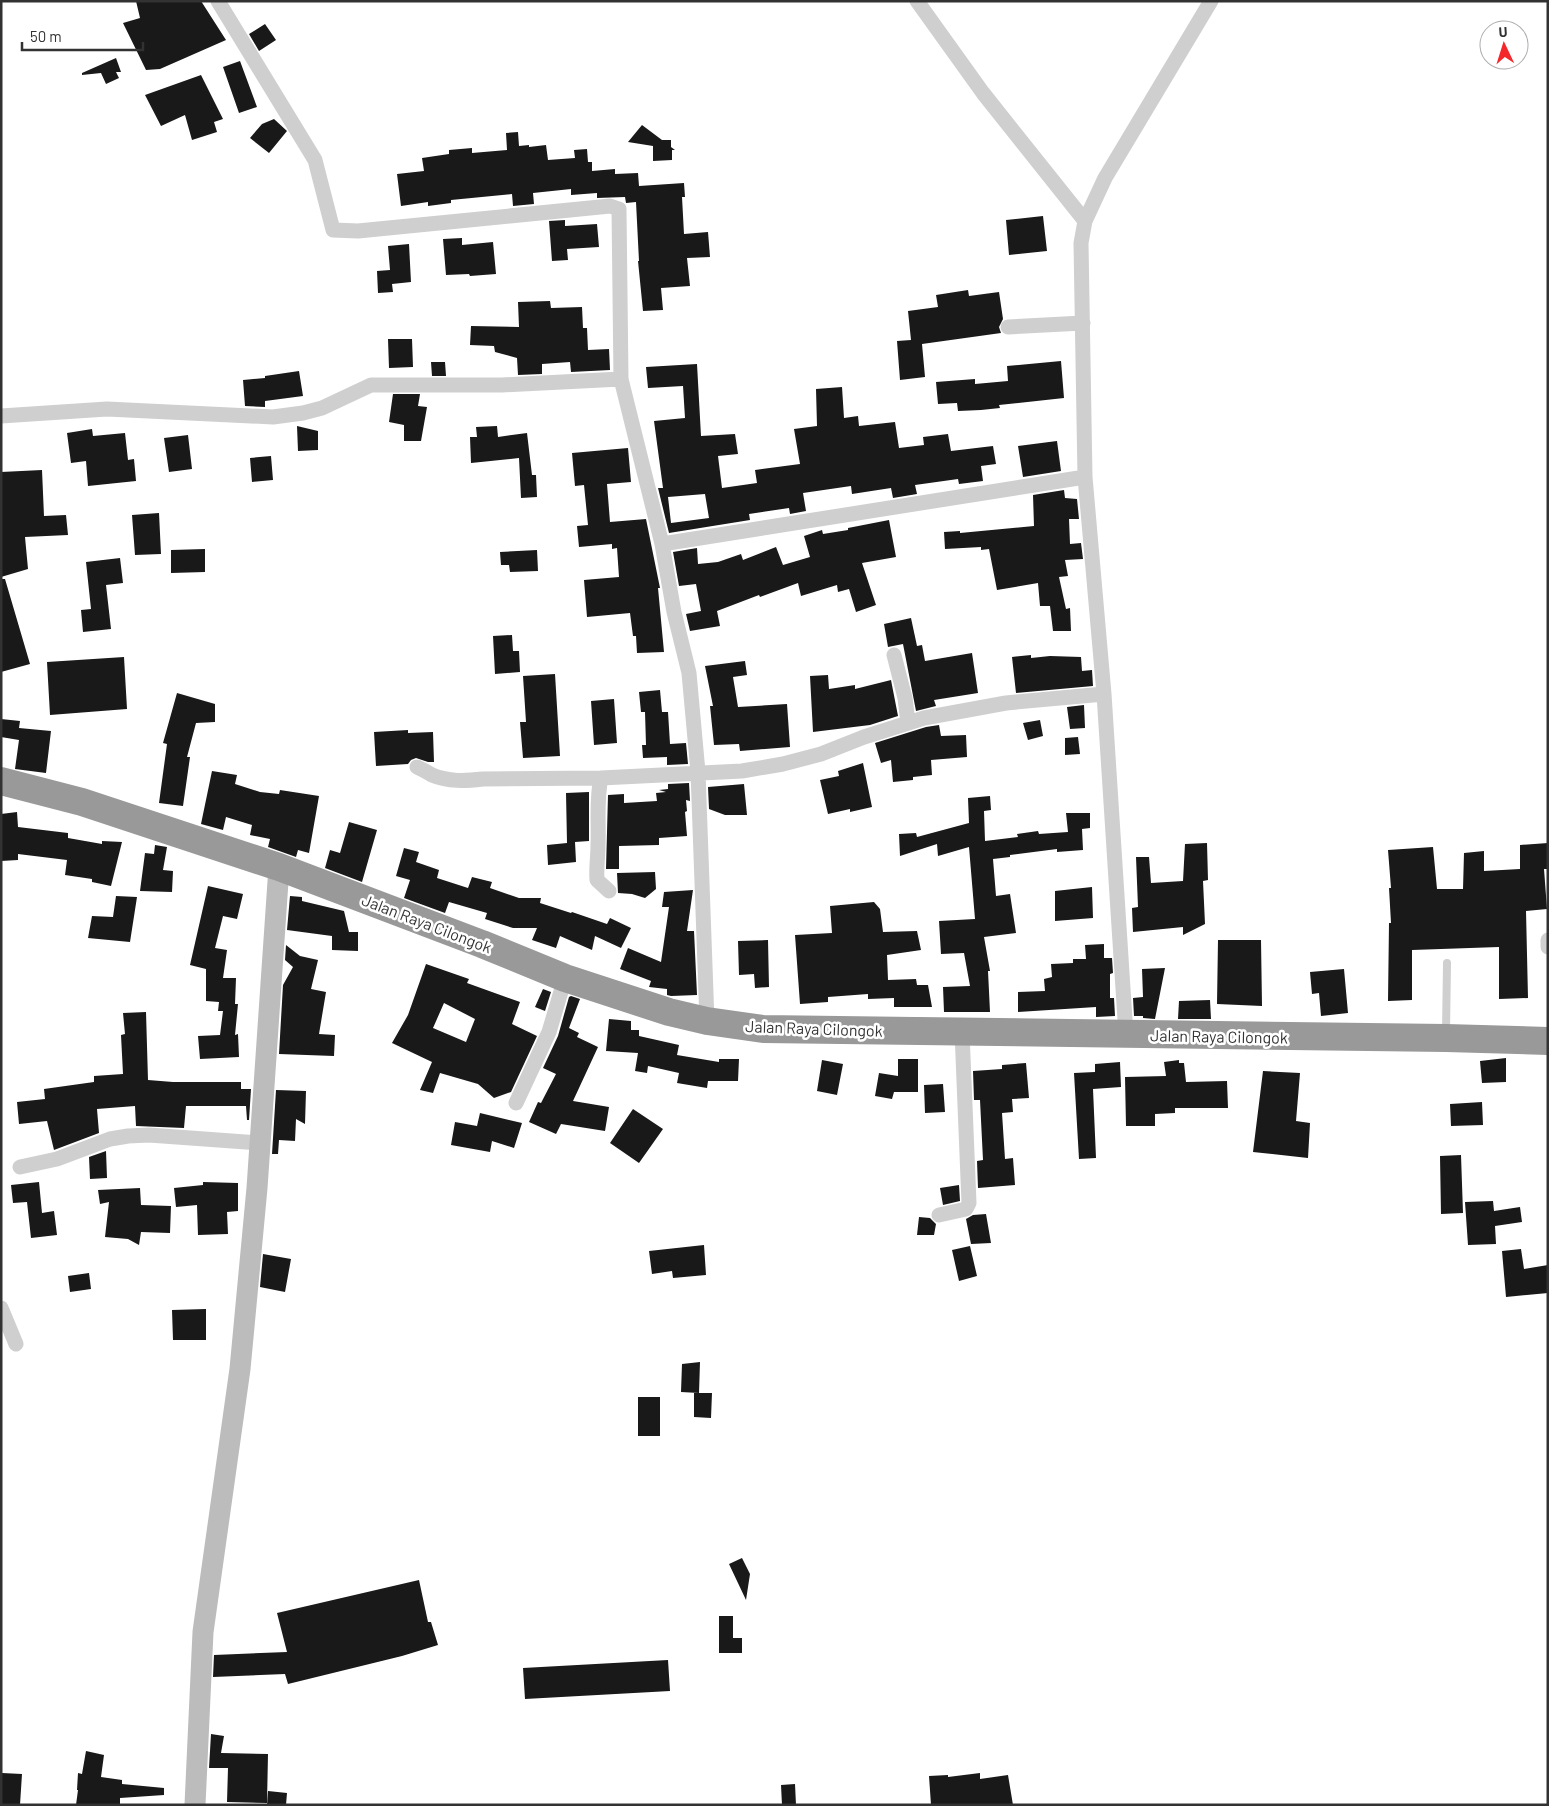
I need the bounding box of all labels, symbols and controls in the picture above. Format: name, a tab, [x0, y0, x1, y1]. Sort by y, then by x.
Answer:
scale bar	[22, 20, 144, 52]
north arrow	[1479, 20, 1529, 70]
text: U	[1498, 23, 1508, 40]
text: 50 m	[30, 27, 62, 45]
street label: Jalan Raya Cilongok	[359, 889, 495, 957]
street label: Jalan Raya Cilongok	[745, 1016, 883, 1040]
street label: Jalan Raya Cilongok	[1150, 1025, 1288, 1047]

